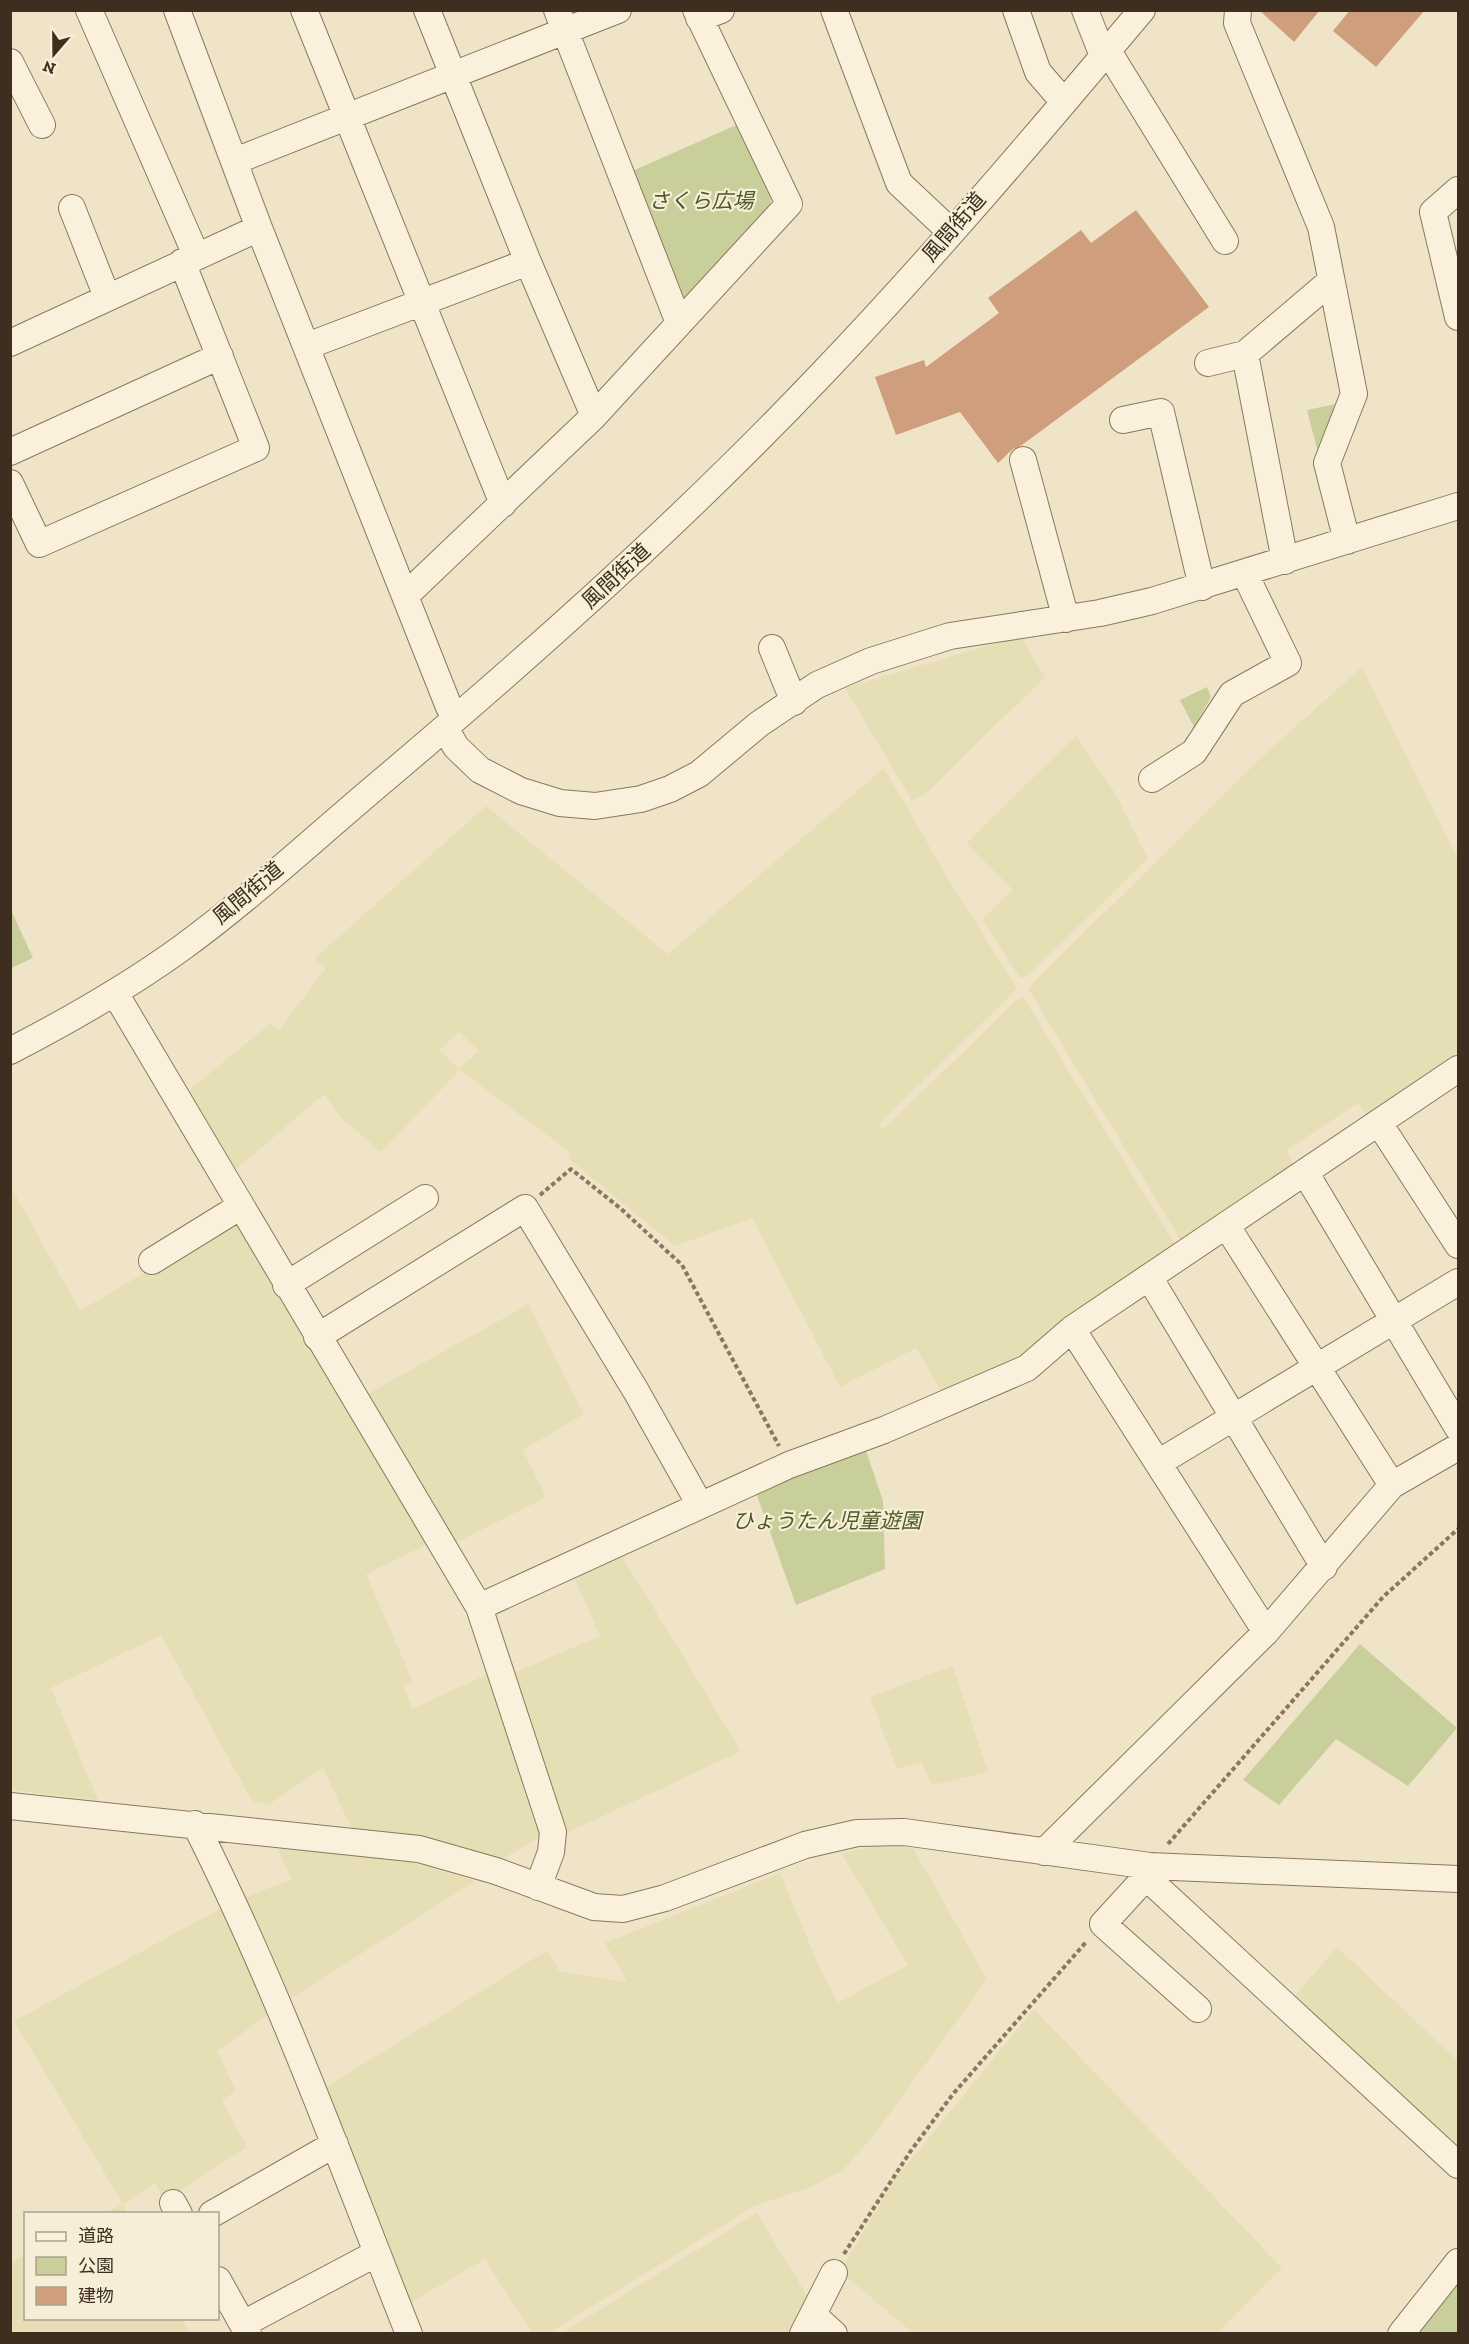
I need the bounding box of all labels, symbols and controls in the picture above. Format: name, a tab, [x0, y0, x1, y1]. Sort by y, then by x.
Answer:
north arrow	[24, 24, 84, 84]
text: N	[40, 57, 58, 79]
street label: 風間街道	[917, 187, 991, 267]
park label: さくら広場	[649, 188, 755, 213]
street label: 風間街道	[576, 538, 655, 613]
street label: 風間街道	[207, 856, 288, 929]
park label: ひょうたん児童遊園	[733, 1508, 924, 1533]
legend	[24, 2212, 219, 2320]
text: 道路	[78, 2225, 114, 2247]
text: 公園	[78, 2255, 114, 2277]
text: 建物	[78, 2285, 114, 2307]

